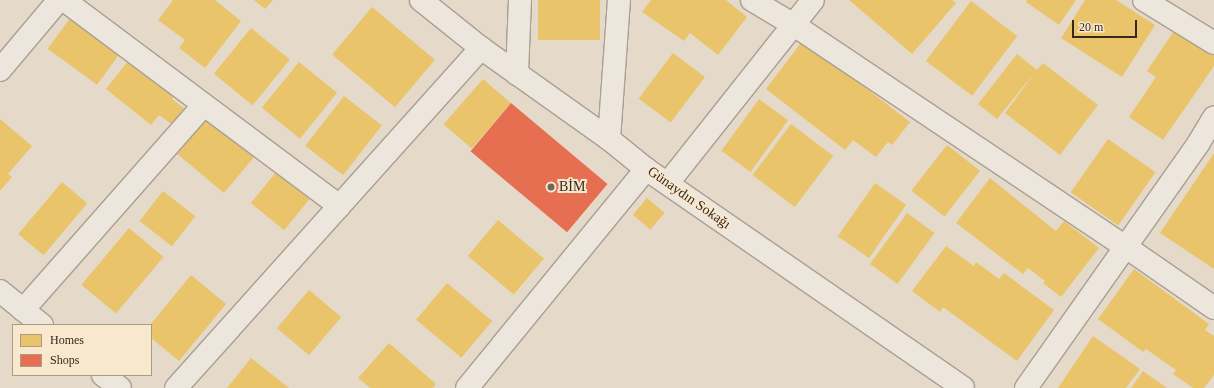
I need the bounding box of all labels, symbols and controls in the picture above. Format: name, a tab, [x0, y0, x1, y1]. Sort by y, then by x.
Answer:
scale bar	[1074, 12, 1139, 38]
text: 20 m	[1079, 20, 1103, 34]
street label: Günaydın Sokağı	[644, 163, 734, 233]
place label: BİM	[559, 179, 585, 195]
marker: BİM	[546, 182, 556, 192]
legend	[12, 324, 152, 376]
text: Homes	[50, 333, 84, 347]
text: Shops	[50, 353, 79, 367]

